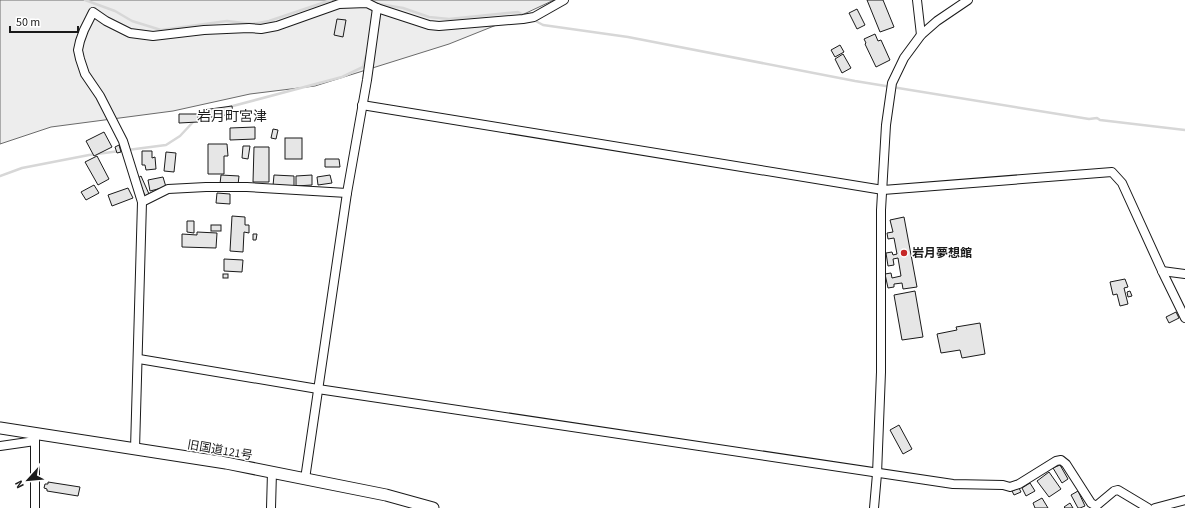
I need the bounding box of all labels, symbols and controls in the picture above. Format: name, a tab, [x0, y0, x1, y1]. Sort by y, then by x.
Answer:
scale bar	[10, 8, 78, 34]
text: 50 m	[16, 14, 40, 31]
district label: 岩月町宮津	[197, 107, 267, 127]
place label: 岩月夢想館	[912, 245, 972, 262]
marker: 岩月夢想館	[899, 248, 909, 258]
street label: 旧国道121号	[186, 436, 254, 465]
north arrow	[8, 460, 48, 500]
text: N	[11, 478, 28, 491]

